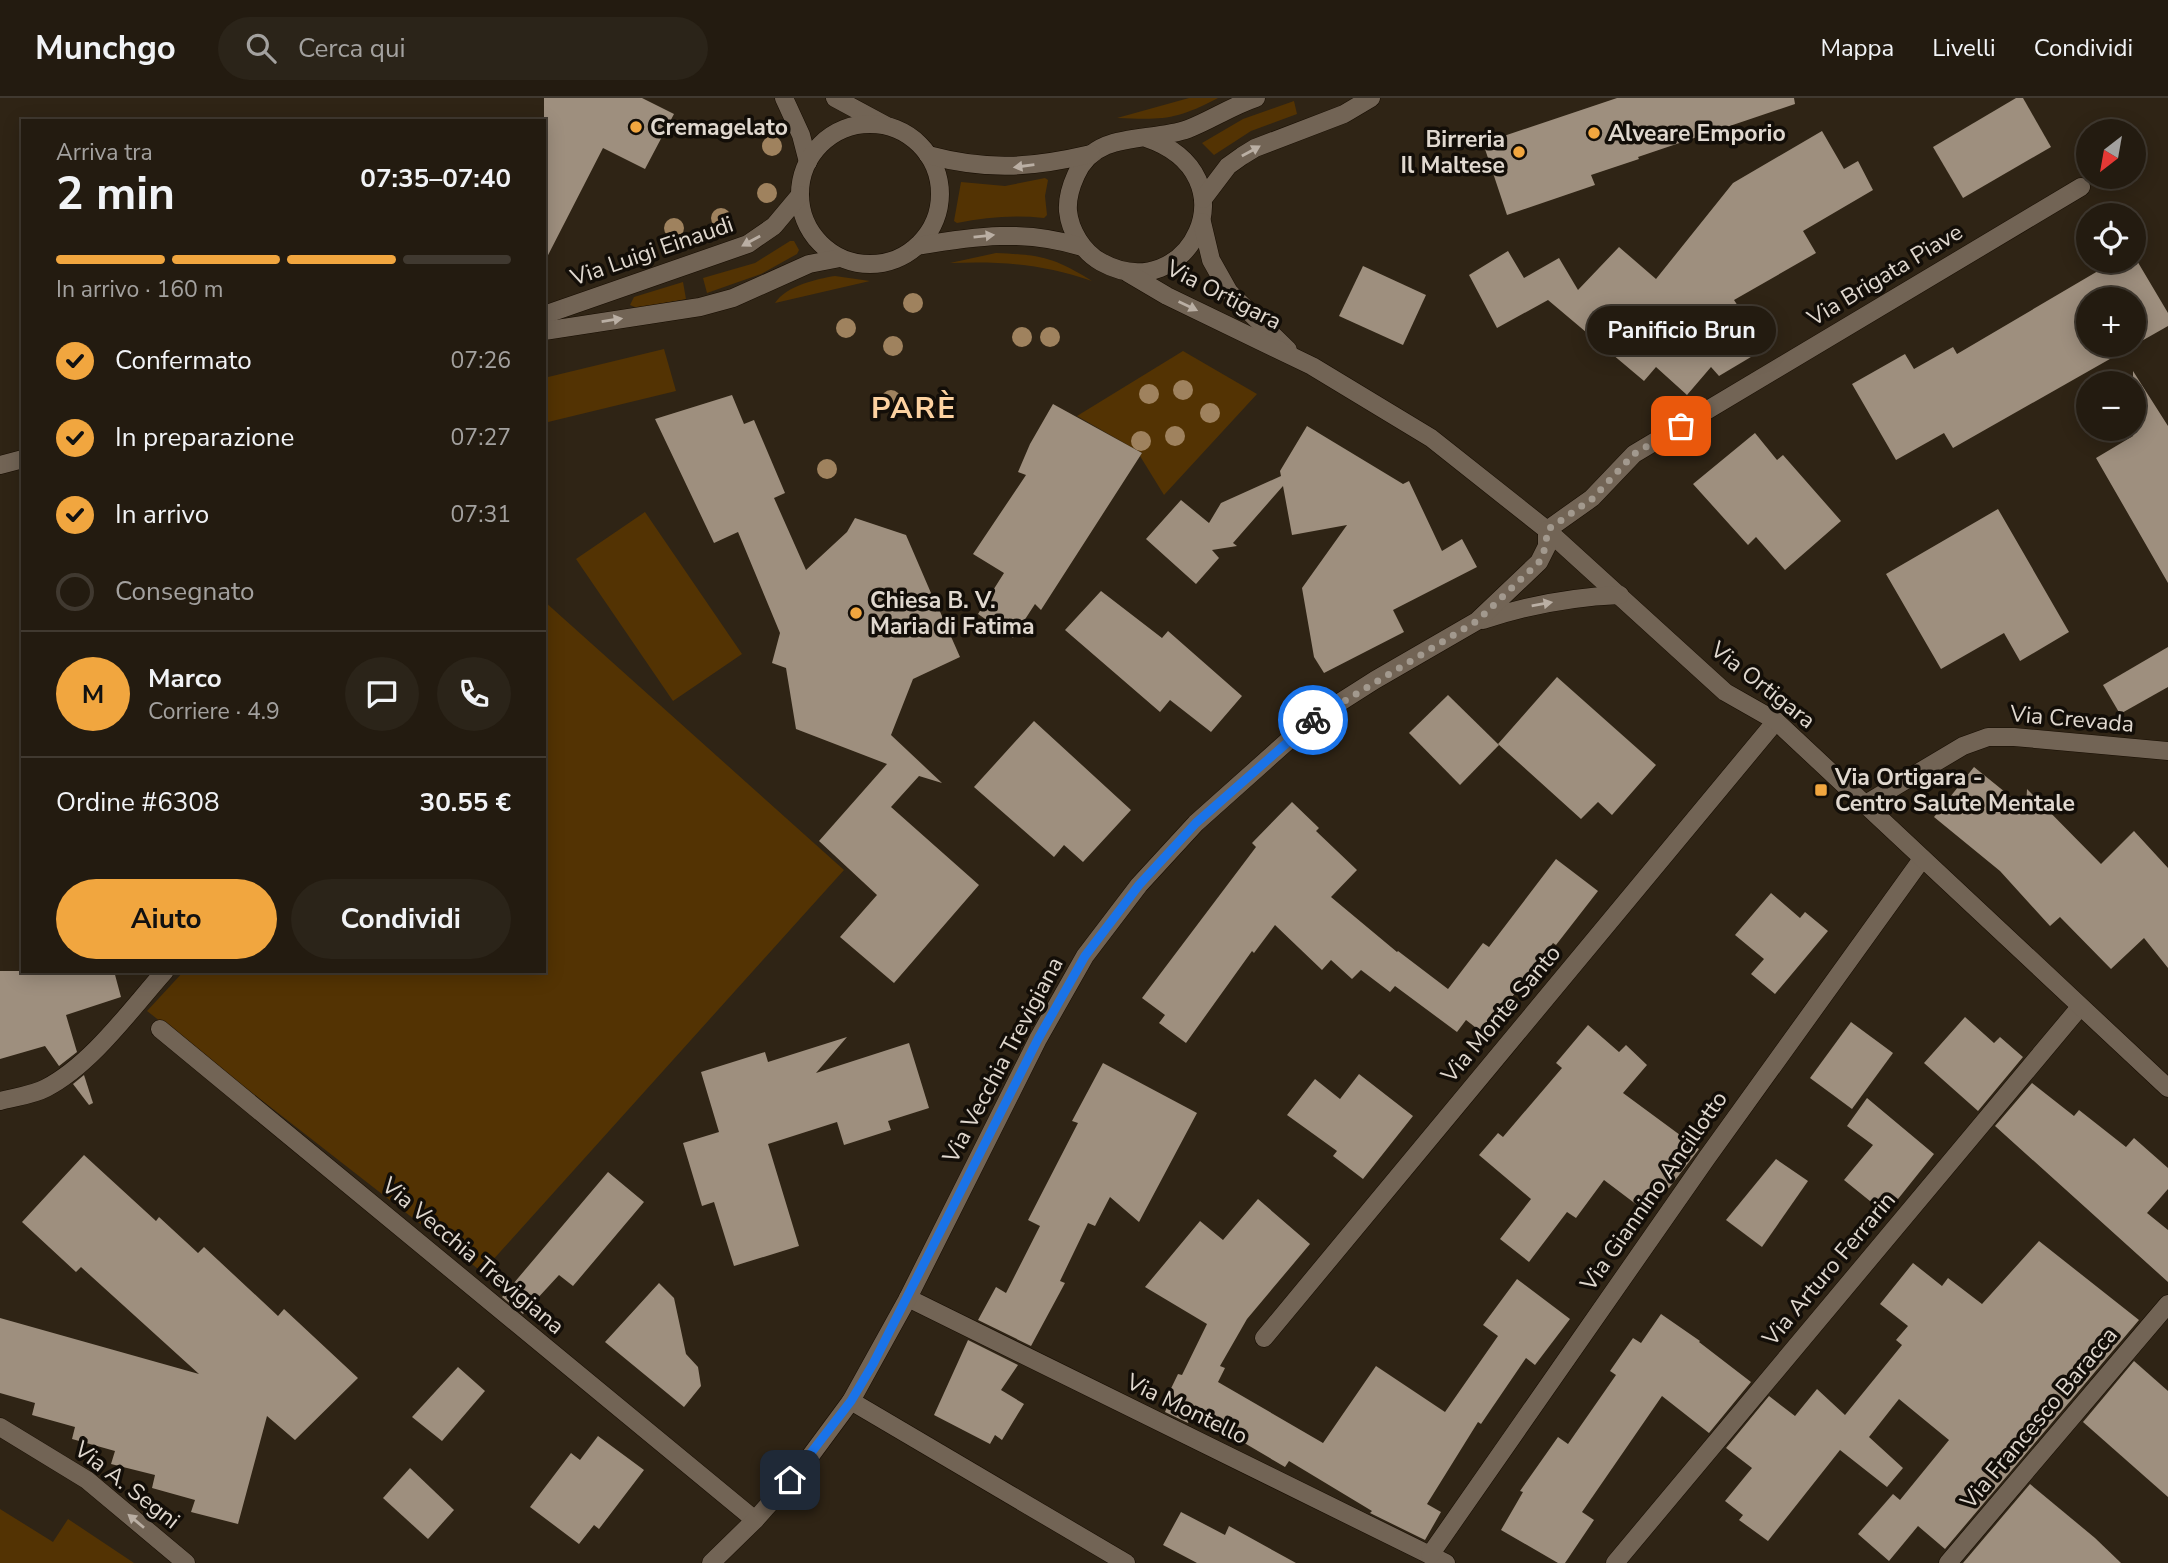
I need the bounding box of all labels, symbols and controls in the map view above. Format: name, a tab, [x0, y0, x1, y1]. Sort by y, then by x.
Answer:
search box	[218, 17, 708, 80]
text: Munchgo	[35, 26, 176, 71]
icon: search	[242, 29, 280, 67]
text: Cerca qui	[298, 31, 406, 66]
text: Mappa	[1820, 32, 1894, 64]
text: Livelli	[1932, 32, 1996, 64]
text: Condividi	[2034, 32, 2133, 64]
place label: Cremagelato	[650, 112, 788, 143]
place label: Alveare Emporio	[1608, 118, 1786, 149]
marker: Cremagelato	[628, 119, 644, 135]
north arrow	[2076, 119, 2146, 189]
map controls	[2076, 119, 2146, 441]
place label: Birreria Il Maltese	[1401, 124, 1505, 181]
marker: Alveare Emporio	[1586, 125, 1602, 141]
text: Arriva tra	[56, 137, 153, 168]
marker: Birreria Il Maltese	[1511, 144, 1527, 160]
one-way arrow	[1241, 146, 1261, 158]
one-way arrow	[1013, 160, 1035, 171]
text: 07:35–07:40	[360, 161, 511, 196]
text: 2 min	[56, 162, 175, 225]
button: locate	[2076, 203, 2146, 273]
street label: Via Luigi Einaudi	[566, 209, 737, 294]
street label: Via Brigata Piave	[1801, 216, 1968, 334]
one-way arrow	[974, 230, 996, 241]
one-way arrow	[741, 235, 761, 246]
street label: Via Ortigara	[1160, 252, 1287, 337]
text: In arrivo · 160 m	[56, 274, 223, 305]
button: +	[2076, 287, 2146, 357]
one-way arrow	[1178, 300, 1198, 312]
callout: Panificio Brun	[1586, 307, 1776, 356]
one-way arrow	[601, 315, 623, 326]
text: Panificio Brun	[1607, 315, 1756, 346]
icon: check	[56, 342, 94, 380]
text: Confermato	[115, 343, 252, 378]
text: 07:26	[451, 345, 511, 376]
button: −	[2076, 371, 2146, 441]
district label: PARÈ	[871, 388, 957, 429]
pin	[1651, 396, 1711, 456]
icon: bag	[1662, 407, 1700, 445]
icon: check	[56, 419, 94, 457]
text: In preparazione	[115, 420, 294, 455]
text: 07:27	[451, 422, 511, 453]
icon: check	[56, 496, 94, 534]
text: In arrivo	[115, 497, 209, 532]
text: 07:31	[451, 499, 511, 530]
text: Consegnato	[115, 574, 254, 609]
place label: Chiesa B. V. Maria di Fatima	[870, 585, 1035, 642]
one-way arrow	[1532, 598, 1554, 609]
marker: Chiesa B. V. Maria di Fatima	[848, 605, 864, 621]
street label: Via Ortigara	[1703, 634, 1822, 736]
button: chat	[345, 657, 419, 731]
button: phone	[437, 657, 511, 731]
text: Marco	[148, 661, 222, 696]
text: M	[82, 677, 104, 712]
courier	[1278, 685, 1348, 755]
text: Corriere · 4.9	[148, 696, 280, 727]
street label: Via Crevada	[2008, 698, 2135, 740]
icon: bike	[1294, 701, 1332, 739]
place label: Via Ortigara - Centro Salute Mentale	[1834, 762, 2075, 819]
marker: Via Ortigara - Centro Salute Mentale	[1813, 782, 1829, 798]
text: Ordine #6308	[56, 785, 220, 820]
text: 30.55 €	[420, 785, 511, 820]
button: Aiuto	[56, 879, 277, 959]
button: Condividi	[291, 879, 511, 959]
street label: Via Monte Santo	[1434, 939, 1568, 1090]
street label: Via Vecchia Trevigiana	[935, 951, 1071, 1169]
street label: Via Giannino Ancillotto	[1573, 1085, 1735, 1298]
street label: Via Vecchia Trevigiana	[374, 1170, 571, 1342]
street label: Via Arturo Ferrarin	[1755, 1185, 1903, 1353]
street label: Via Francesco Baracca	[1953, 1320, 2125, 1516]
street label: Via Montello	[1120, 1366, 1253, 1452]
street label: Via A. Segni	[67, 1433, 186, 1536]
pin	[760, 1450, 820, 1510]
icon: home	[771, 1461, 809, 1499]
one-way arrow	[128, 1514, 145, 1529]

